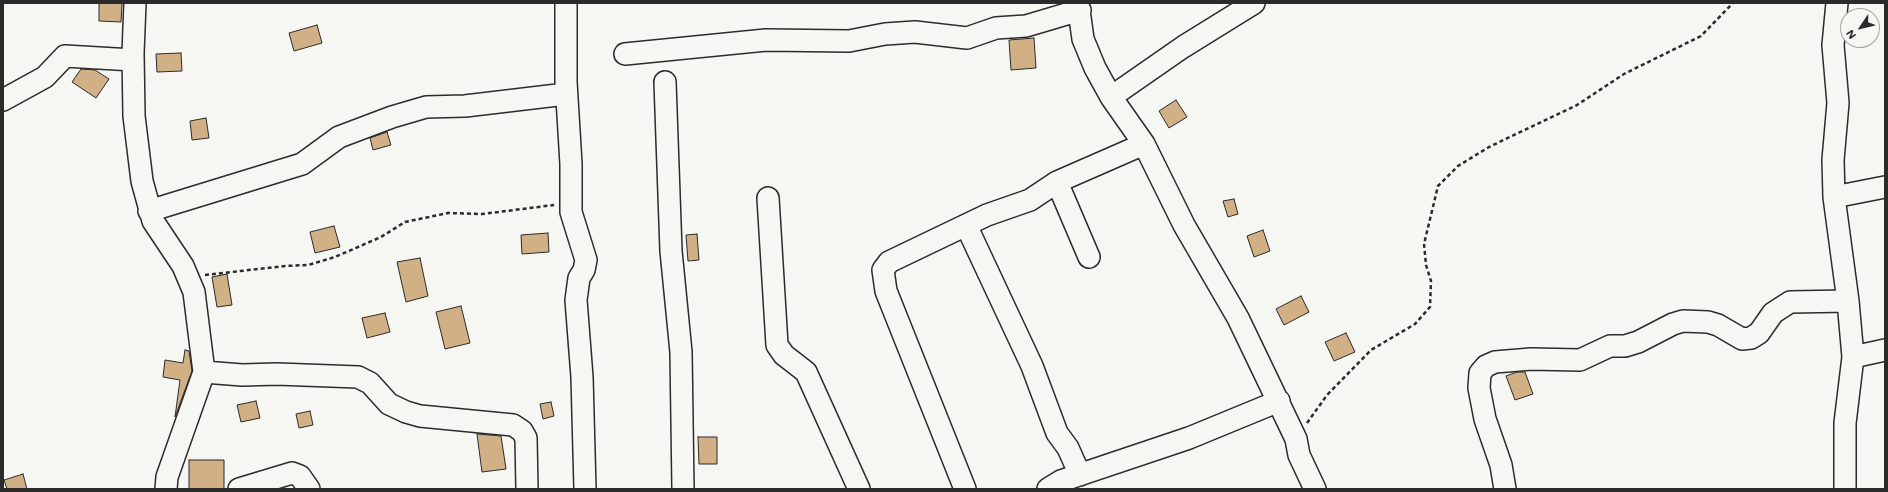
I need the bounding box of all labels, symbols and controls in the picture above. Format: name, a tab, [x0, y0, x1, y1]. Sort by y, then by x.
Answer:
north arrow	[1840, 8, 1880, 48]
text: N	[1842, 27, 1859, 42]

